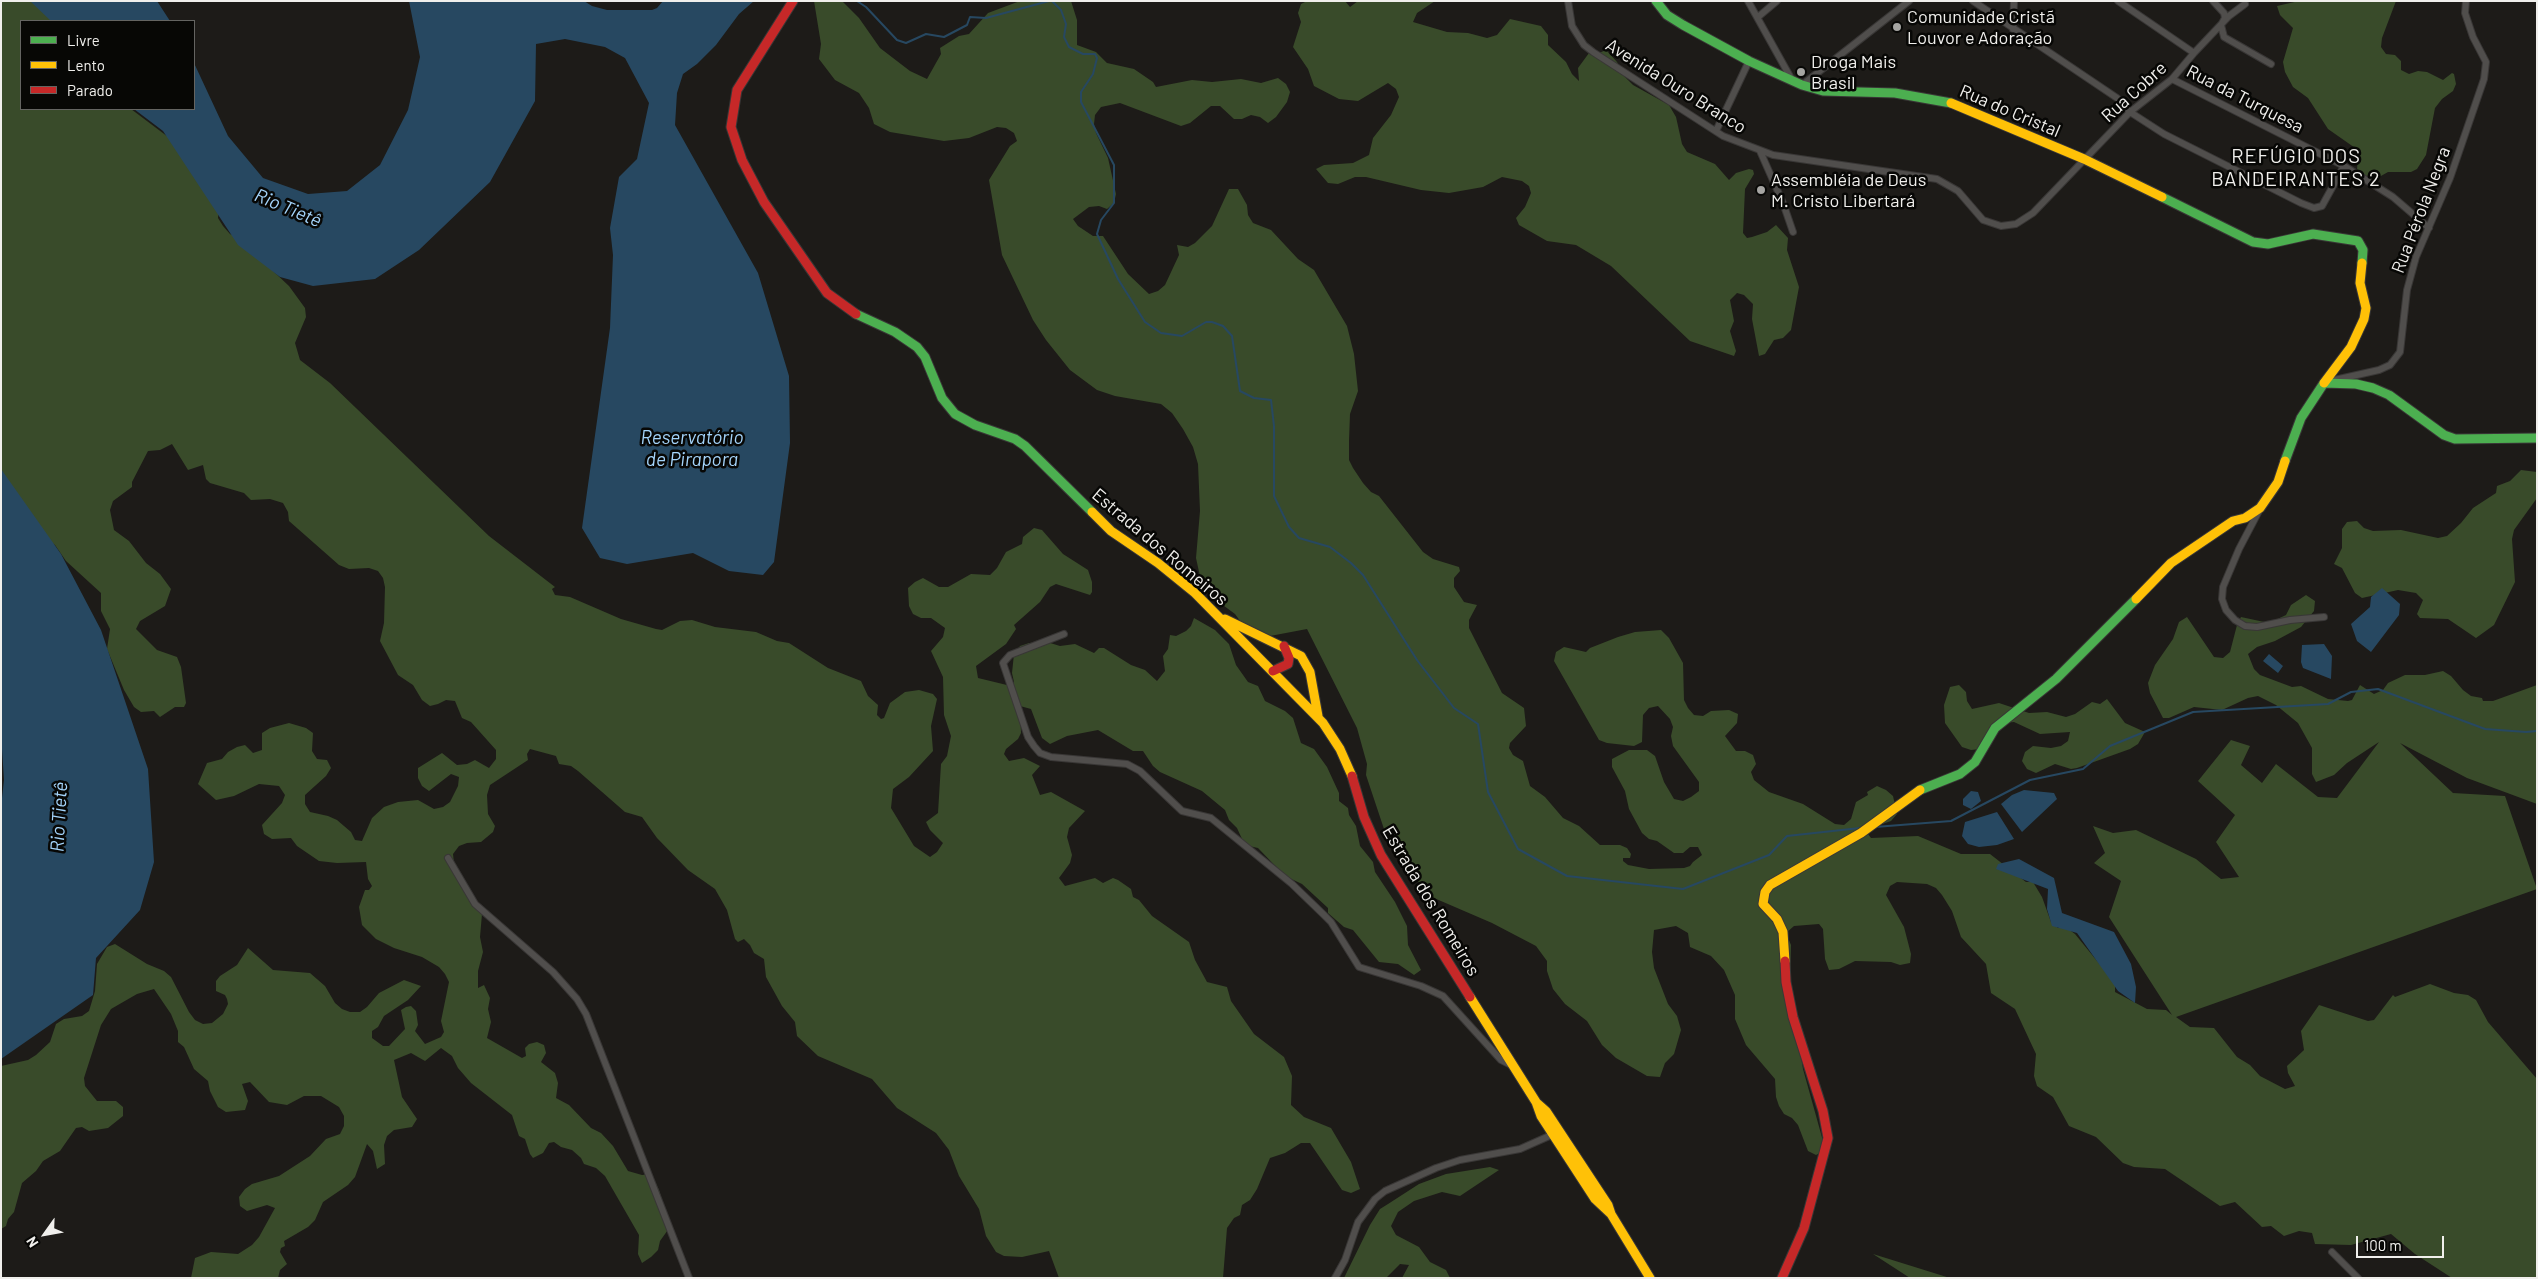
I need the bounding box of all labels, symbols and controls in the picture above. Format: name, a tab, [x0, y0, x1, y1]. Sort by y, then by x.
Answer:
place label: Comunidade Cristã Louvor e Adoração	[1907, 6, 2055, 48]
legend	[20, 20, 195, 110]
marker: Comunidade Cristã Louvor e Adoração	[1891, 21, 1903, 33]
text: Livre	[67, 31, 100, 49]
street label: Avenida Ouro Branco	[1602, 34, 1750, 138]
place label: Droga Mais Brasil	[1811, 51, 1896, 94]
text: Lento	[67, 56, 105, 74]
street label: Rua Cobre	[2097, 57, 2171, 127]
street label: Rua da Turquesa	[2183, 60, 2307, 138]
marker: Droga Mais Brasil	[1795, 66, 1807, 78]
street label: Rua do Cristal	[1956, 80, 2064, 142]
text: Parado	[67, 81, 113, 99]
district label: REFÚGIO DOS BANDEIRANTES 2	[2209, 144, 2383, 191]
street label: Rua Pérola Negra	[2387, 144, 2455, 276]
place label: Assembléia de Deus M. Cristo Libertará	[1771, 169, 1926, 212]
water label: Rio Tietê	[251, 184, 325, 232]
marker: Assembléia de Deus M. Cristo Libertará	[1755, 184, 1767, 196]
water label: Reservatório de Pirapora	[641, 427, 743, 471]
street label: Estrada dos Romeiros	[1088, 484, 1232, 610]
water label: Rio Tietê	[46, 781, 72, 853]
street label: Estrada dos Romeiros	[1378, 822, 1484, 980]
north arrow	[20, 1209, 70, 1259]
scale bar	[2358, 1226, 2446, 1258]
text: N	[22, 1234, 42, 1251]
text: 100 m	[2364, 1236, 2402, 1254]

